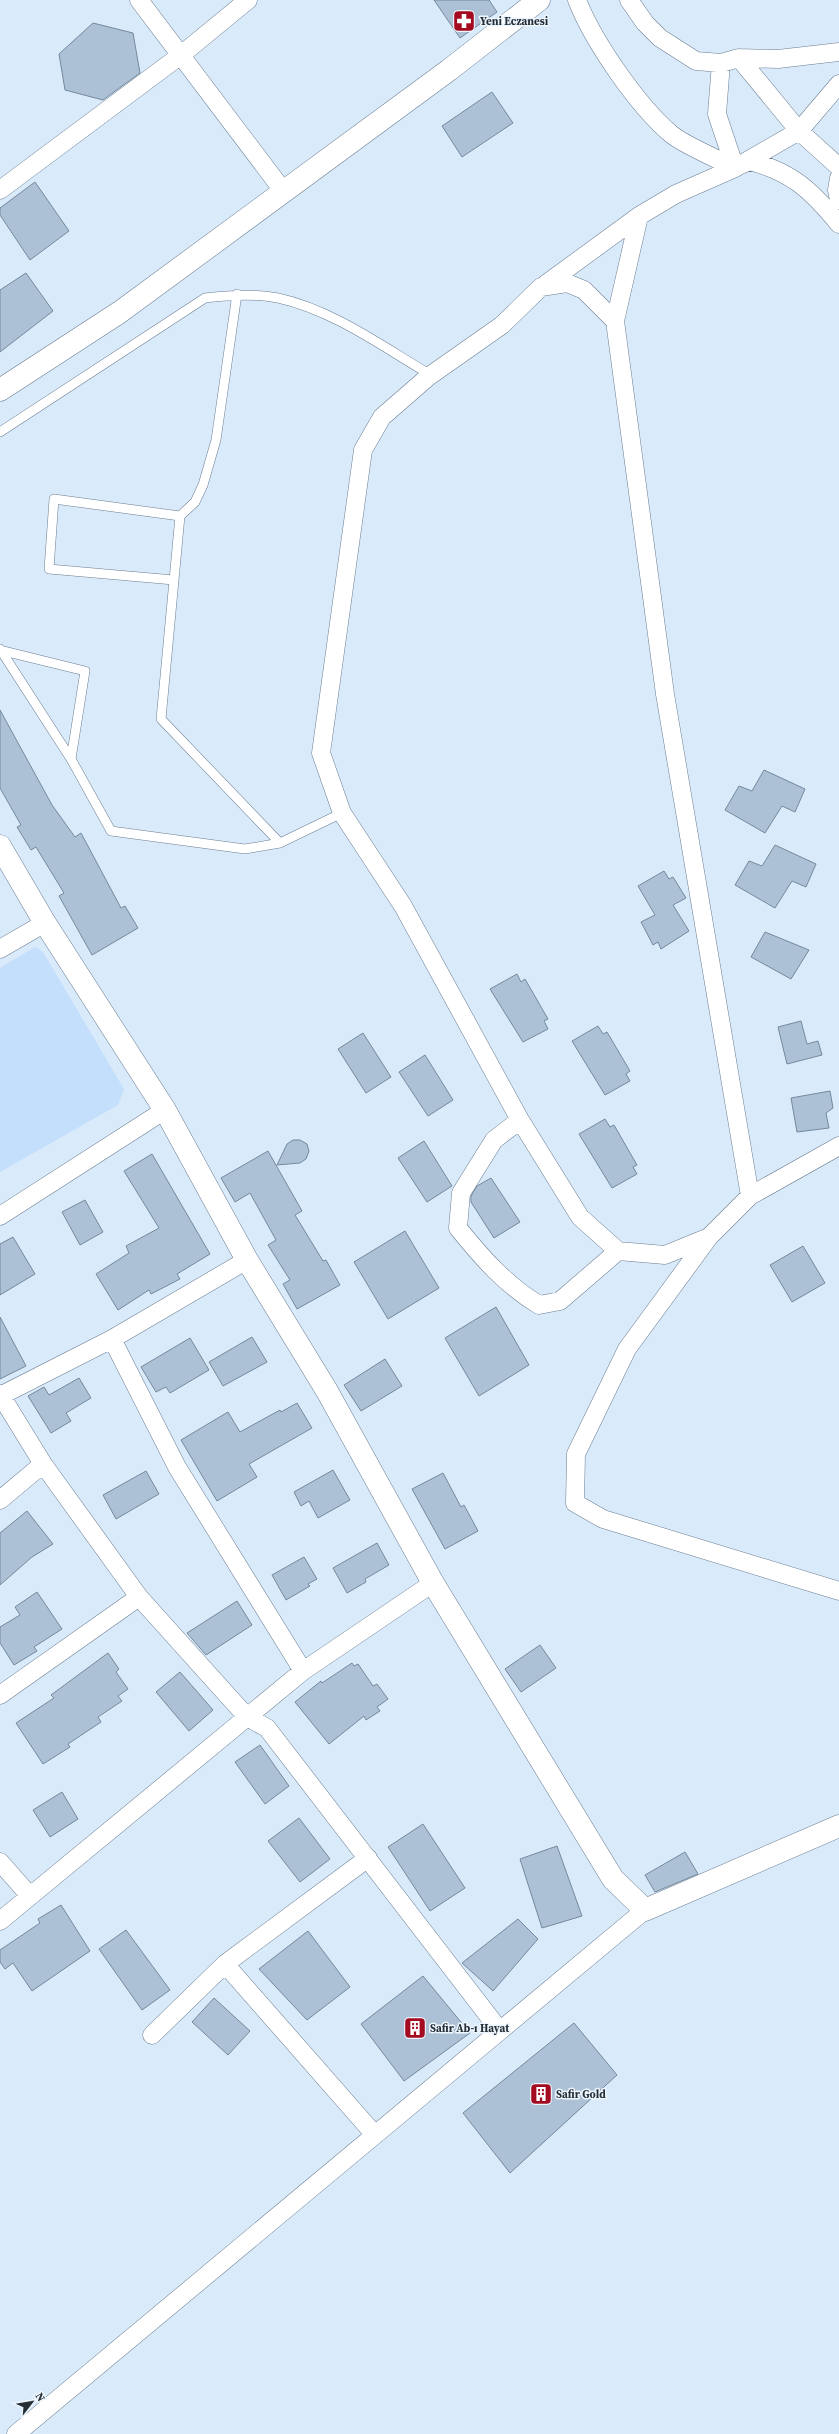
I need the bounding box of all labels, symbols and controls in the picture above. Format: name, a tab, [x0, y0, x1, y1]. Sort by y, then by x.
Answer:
pharmacy icon: Yeni Eczanesi	[451, 8, 477, 34]
place label: Yeni Eczanesi	[480, 14, 549, 29]
building icon: Safir Ab-ı Hayat	[402, 2015, 428, 2041]
place label: Safir Ab-ı Hayat	[430, 2021, 510, 2036]
building icon: Safir Gold	[528, 2081, 554, 2107]
place label: Safir Gold	[556, 2087, 606, 2102]
north arrow	[12, 2382, 52, 2422]
text: N	[32, 2390, 49, 2404]

